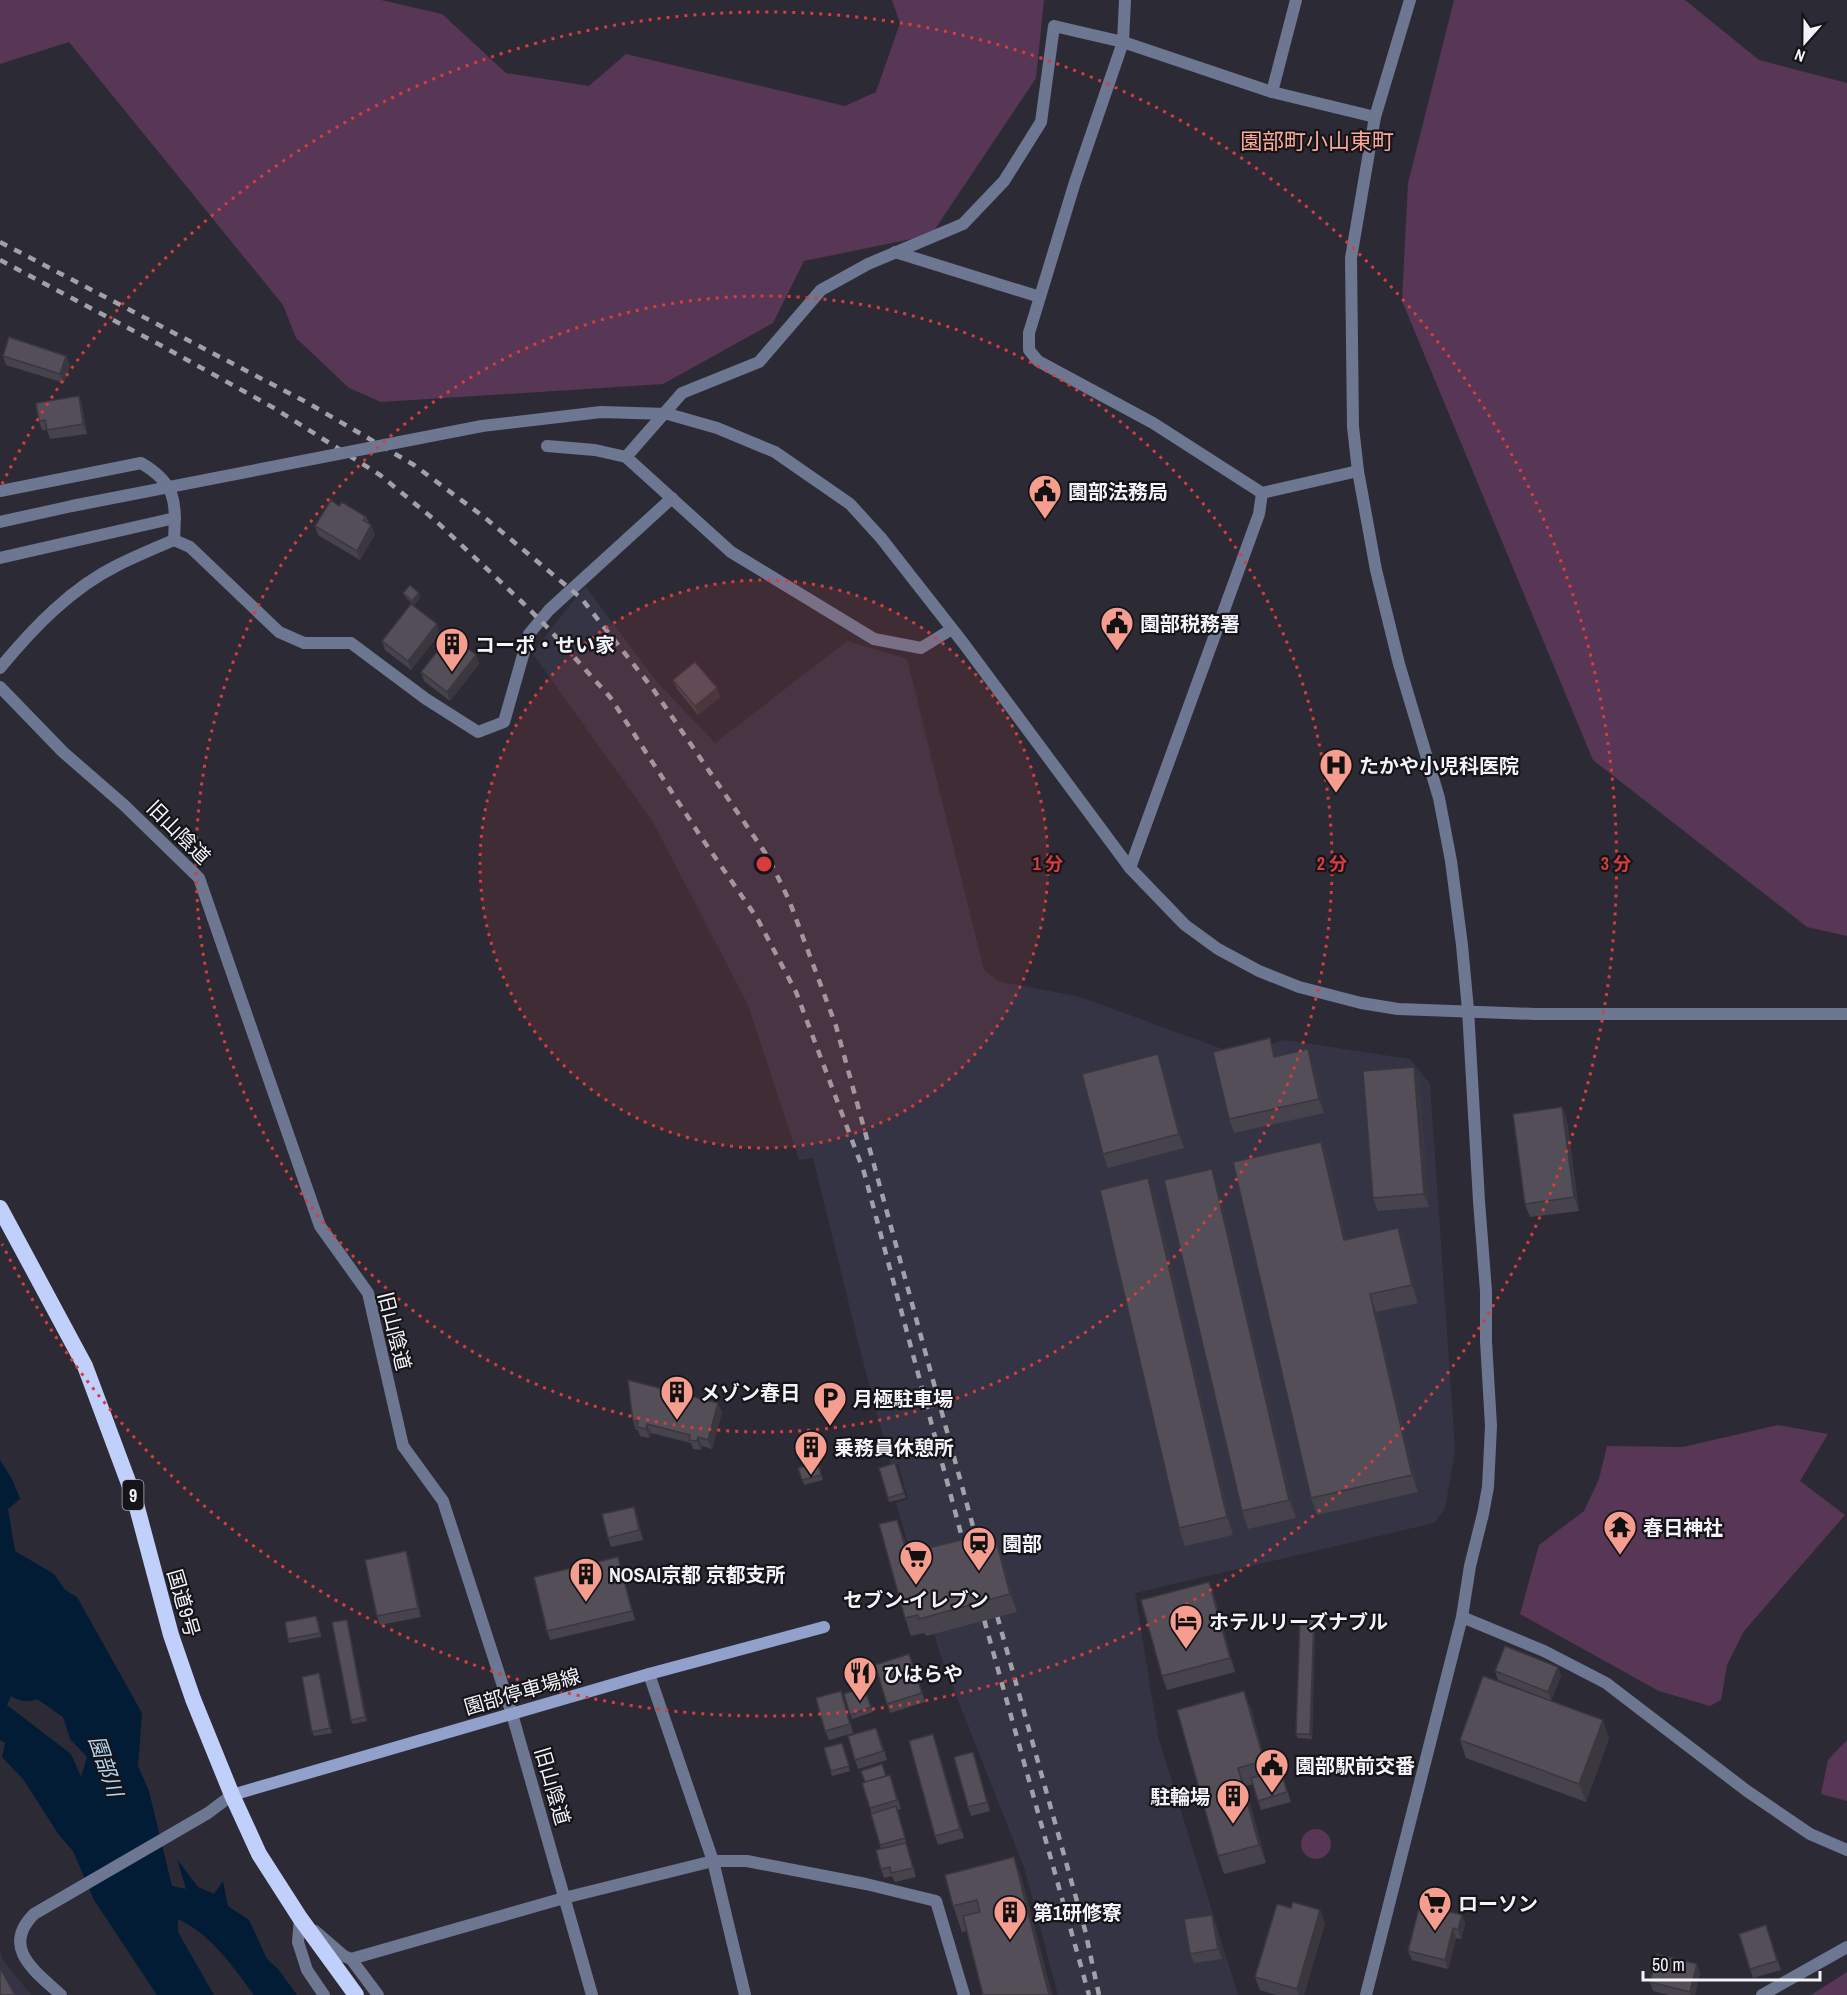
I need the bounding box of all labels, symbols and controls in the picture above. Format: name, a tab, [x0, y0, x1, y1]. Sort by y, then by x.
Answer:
north arrow	[1775, 12, 1835, 72]
text: N	[1791, 44, 1808, 68]
district label: 園部町小山東町	[1240, 126, 1394, 156]
public building icon: 園部法務局	[1027, 473, 1063, 520]
place label: 園部法務局	[1068, 478, 1168, 505]
public building icon: 園部税務署	[1099, 605, 1135, 652]
place label: 園部税務署	[1140, 610, 1240, 637]
building icon: コーポ・せい家	[434, 626, 470, 673]
place label: コーポ・せい家	[475, 631, 615, 658]
hospital icon: たかや小児科医院	[1318, 747, 1354, 794]
place label: たかや小児科医院	[1359, 752, 1519, 779]
street label: 旧山陰道	[141, 794, 217, 870]
text: 1 分	[1033, 851, 1063, 876]
text: 2 分	[1317, 851, 1347, 876]
text: 3 分	[1601, 851, 1631, 876]
centre of rings	[754, 854, 774, 874]
street label: 旧山陰道	[372, 1289, 418, 1373]
building icon: メゾン春日	[659, 1374, 695, 1421]
place label: メゾン春日	[700, 1379, 800, 1406]
parking icon: 月極駐車場	[812, 1380, 848, 1427]
place label: 月極駐車場	[853, 1385, 953, 1412]
building icon: 乗務員休憩所	[793, 1429, 829, 1476]
place label: 乗務員休憩所	[834, 1434, 954, 1461]
road number: 9	[122, 1480, 144, 1510]
temple icon: 春日神社	[1602, 1509, 1638, 1556]
place label: 春日神社	[1643, 1514, 1723, 1541]
station icon: 園部	[961, 1525, 997, 1572]
place label: 園部	[1002, 1530, 1042, 1557]
supermarket icon: セブン-イレブン	[898, 1539, 934, 1586]
building icon: NOSAI京都 京都支所	[568, 1556, 604, 1603]
place label: NOSAI京都 京都支所	[609, 1561, 786, 1588]
street label: 国道9号	[161, 1566, 207, 1640]
place label: セブン-イレブン	[843, 1586, 989, 1613]
hotel icon: ホテルリーズナブル	[1168, 1603, 1204, 1650]
place label: ホテルリーズナブル	[1209, 1608, 1388, 1635]
restaurant icon: ひはらや	[842, 1655, 878, 1702]
place label: ひはらや	[883, 1660, 963, 1687]
street label: 園部停車場線	[461, 1661, 583, 1721]
water label: 園部川	[82, 1731, 131, 1802]
street label: 旧山陰道	[529, 1744, 577, 1828]
public building icon: 園部駅前交番	[1254, 1747, 1290, 1794]
place label: 園部駅前交番	[1295, 1752, 1415, 1779]
building icon: 駐輪場	[1215, 1778, 1251, 1825]
place label: 駐輪場	[1150, 1783, 1210, 1810]
supermarket icon: ローソン	[1417, 1885, 1453, 1932]
place label: ローソン	[1458, 1890, 1538, 1917]
building icon: 第1研修寮	[992, 1894, 1028, 1941]
place label: 第1研修寮	[1033, 1899, 1122, 1926]
scale bar	[1643, 1944, 1820, 1982]
text: 50 m	[1652, 1952, 1685, 1977]

